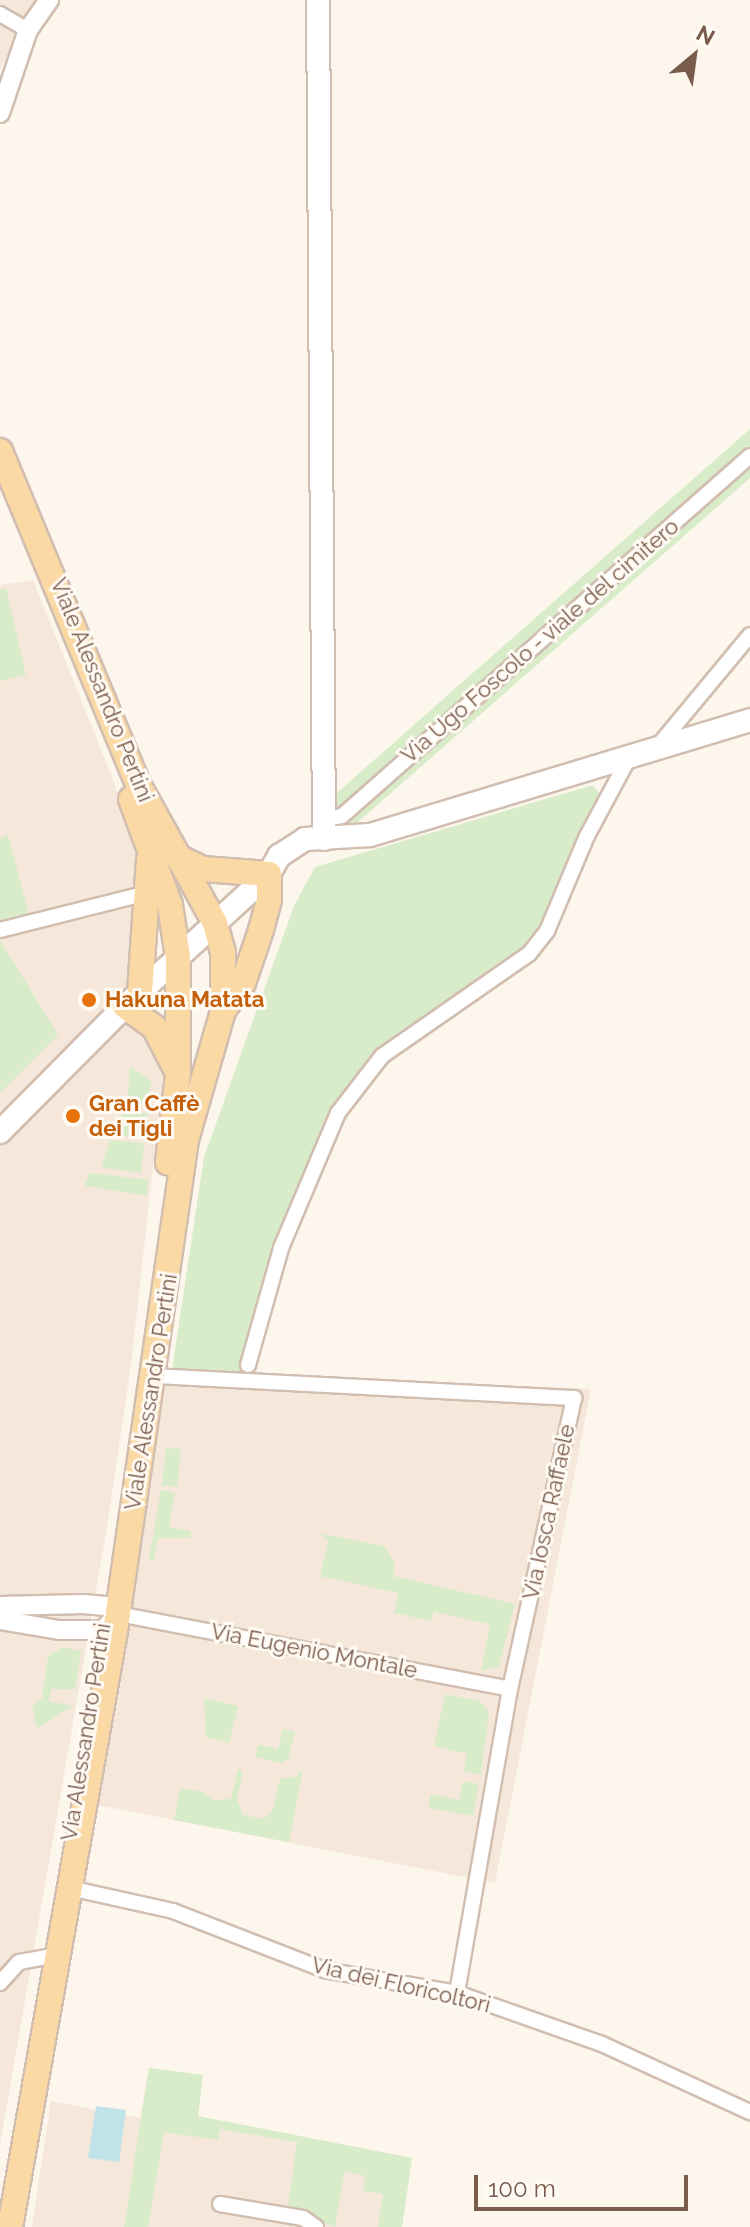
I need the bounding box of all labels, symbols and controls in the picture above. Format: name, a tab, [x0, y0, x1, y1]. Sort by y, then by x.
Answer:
north arrow	[654, 16, 734, 96]
text: N	[692, 20, 719, 50]
street label: Via Ugo Foscolo - viale del cimitero	[395, 513, 685, 769]
street label: Viale Alessandro Pertini	[45, 574, 159, 806]
place label: Hakuna Matata	[105, 987, 264, 1013]
marker: Hakuna Matata	[80, 991, 98, 1009]
place label: Gran Caffè dei Tigli	[89, 1090, 199, 1142]
marker: Gran Caffè dei Tigli	[64, 1107, 82, 1125]
street label: Viale Alessandro Pertini	[119, 1272, 183, 1512]
street label: Via Iosca Raffaele	[518, 1422, 580, 1602]
street label: Via Eugenio Montale	[209, 1618, 419, 1684]
street label: Via Alessandro Pertini	[56, 1621, 116, 1843]
street label: Via dei Floricoltori	[309, 1952, 493, 2018]
scale bar	[478, 2159, 692, 2209]
text: 100 m	[488, 2174, 556, 2203]

